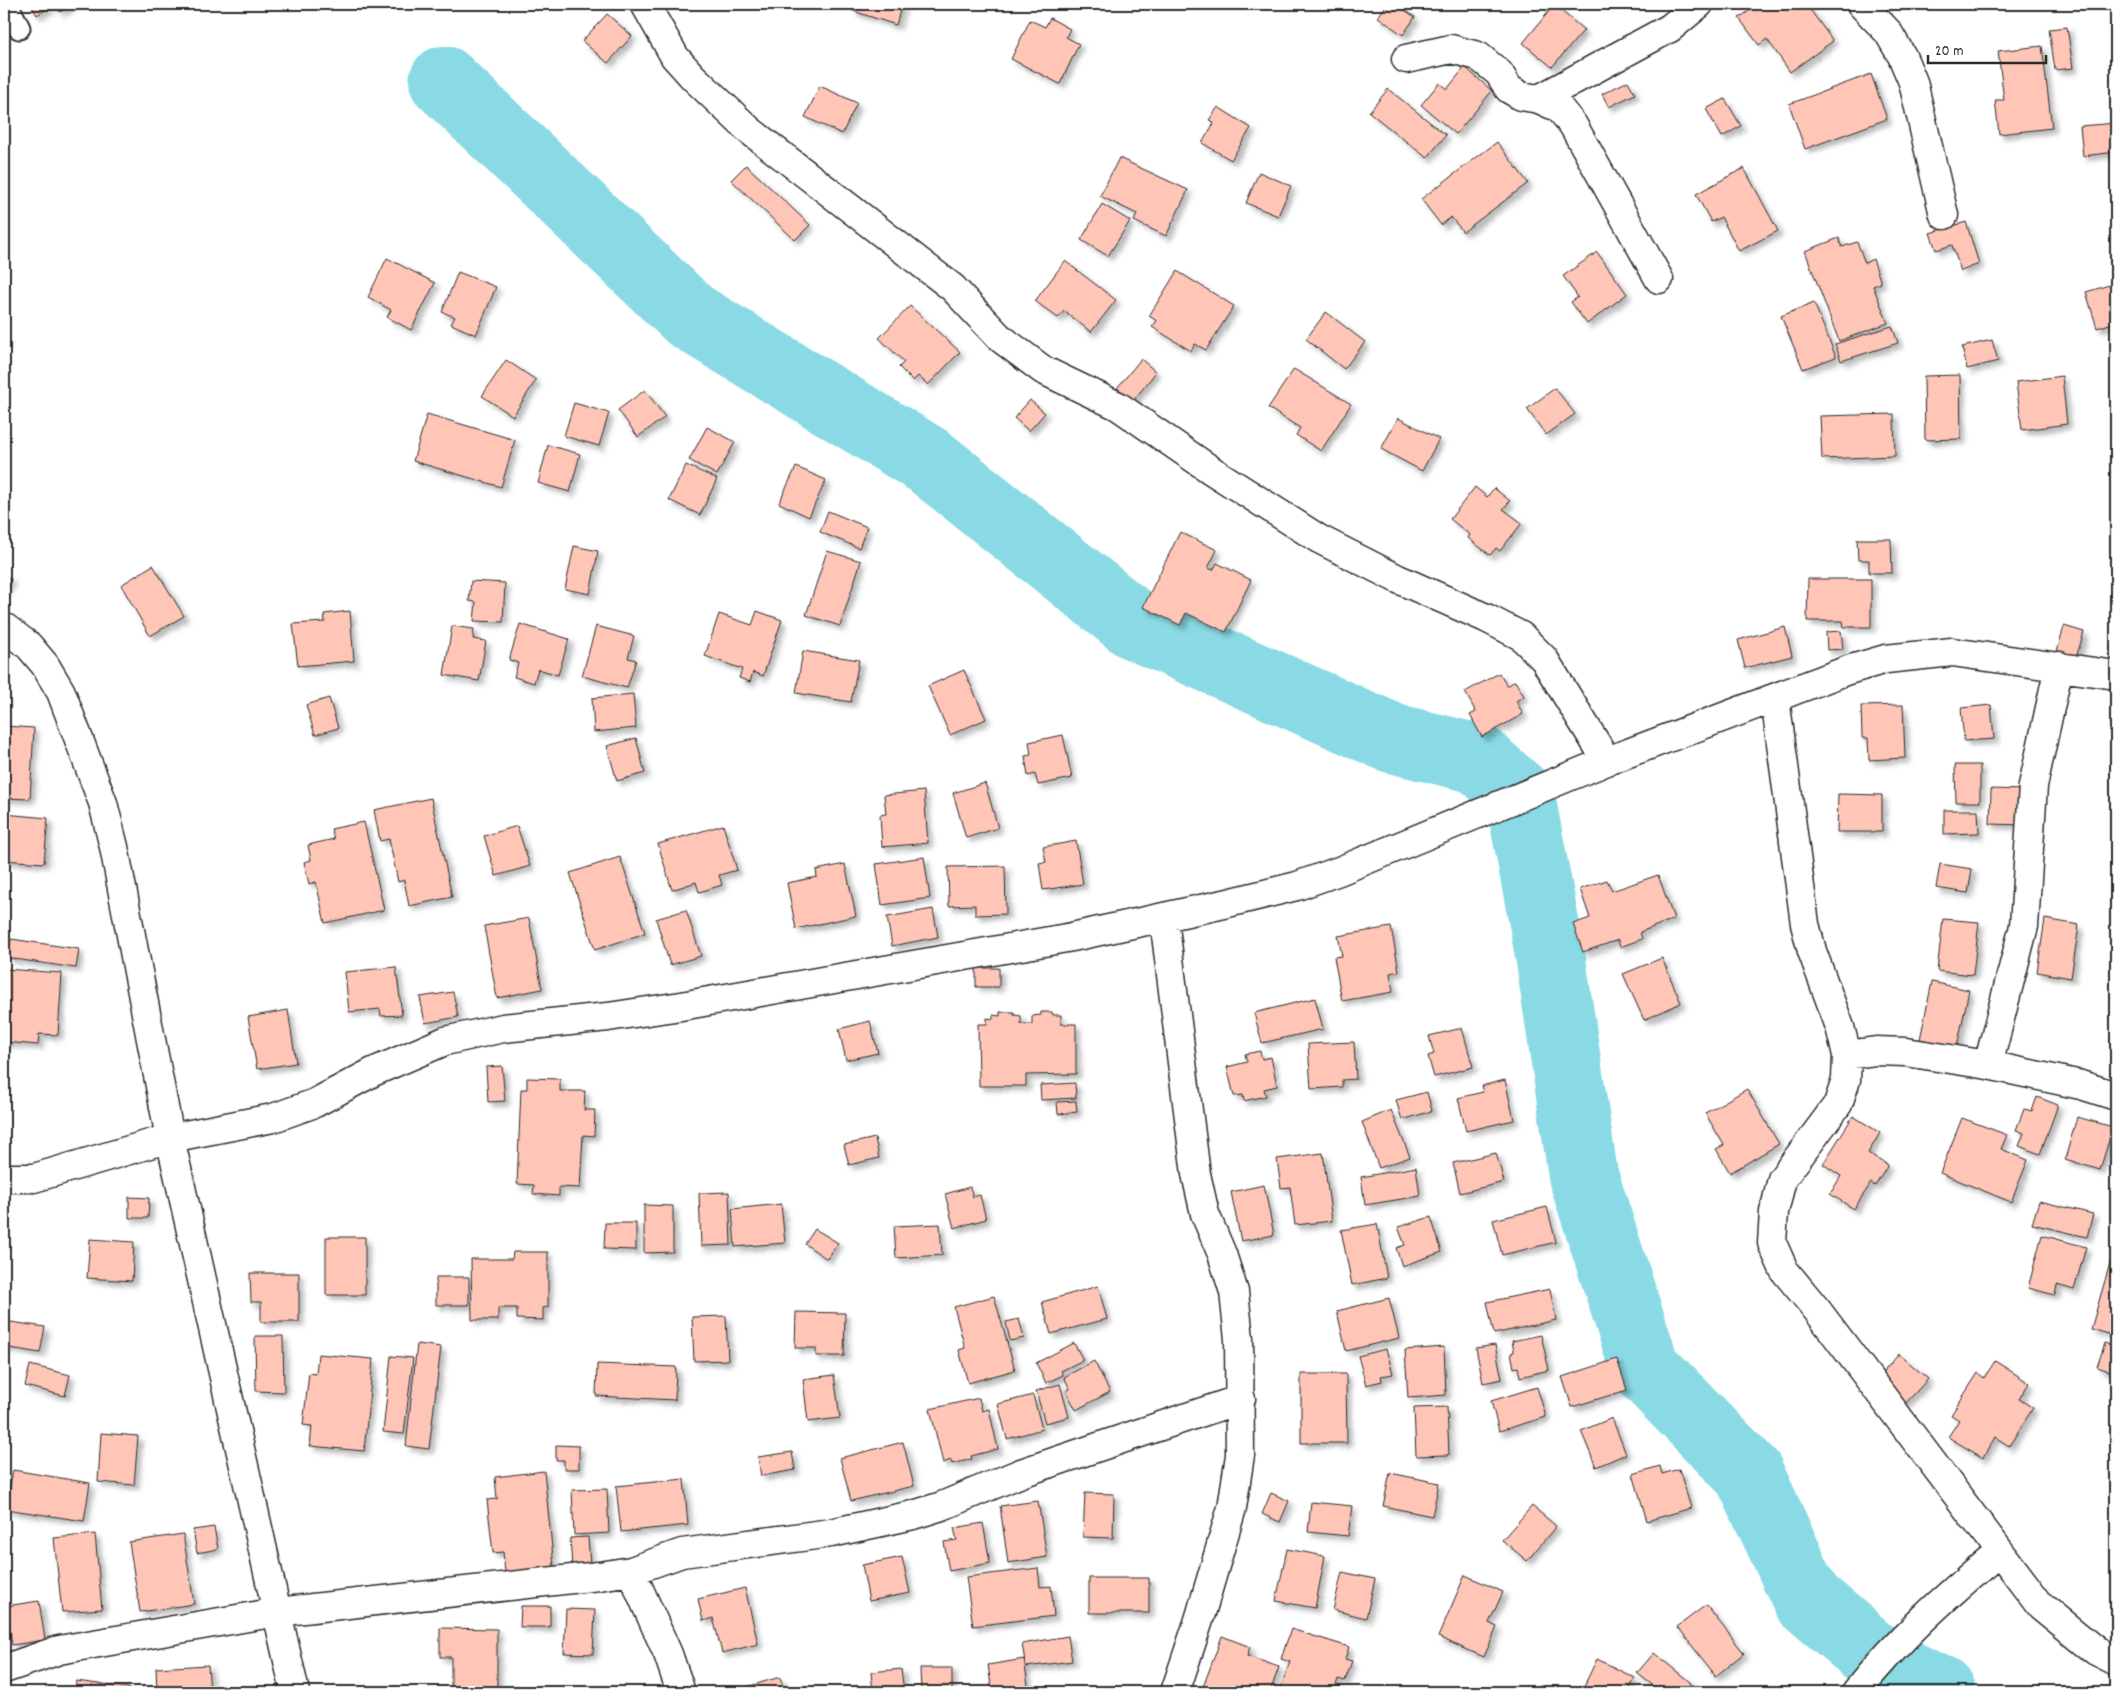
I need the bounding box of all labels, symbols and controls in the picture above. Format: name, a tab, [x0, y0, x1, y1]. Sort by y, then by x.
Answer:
scale bar	[1928, 32, 2045, 64]
text: 20 m	[1935, 41, 1963, 63]

